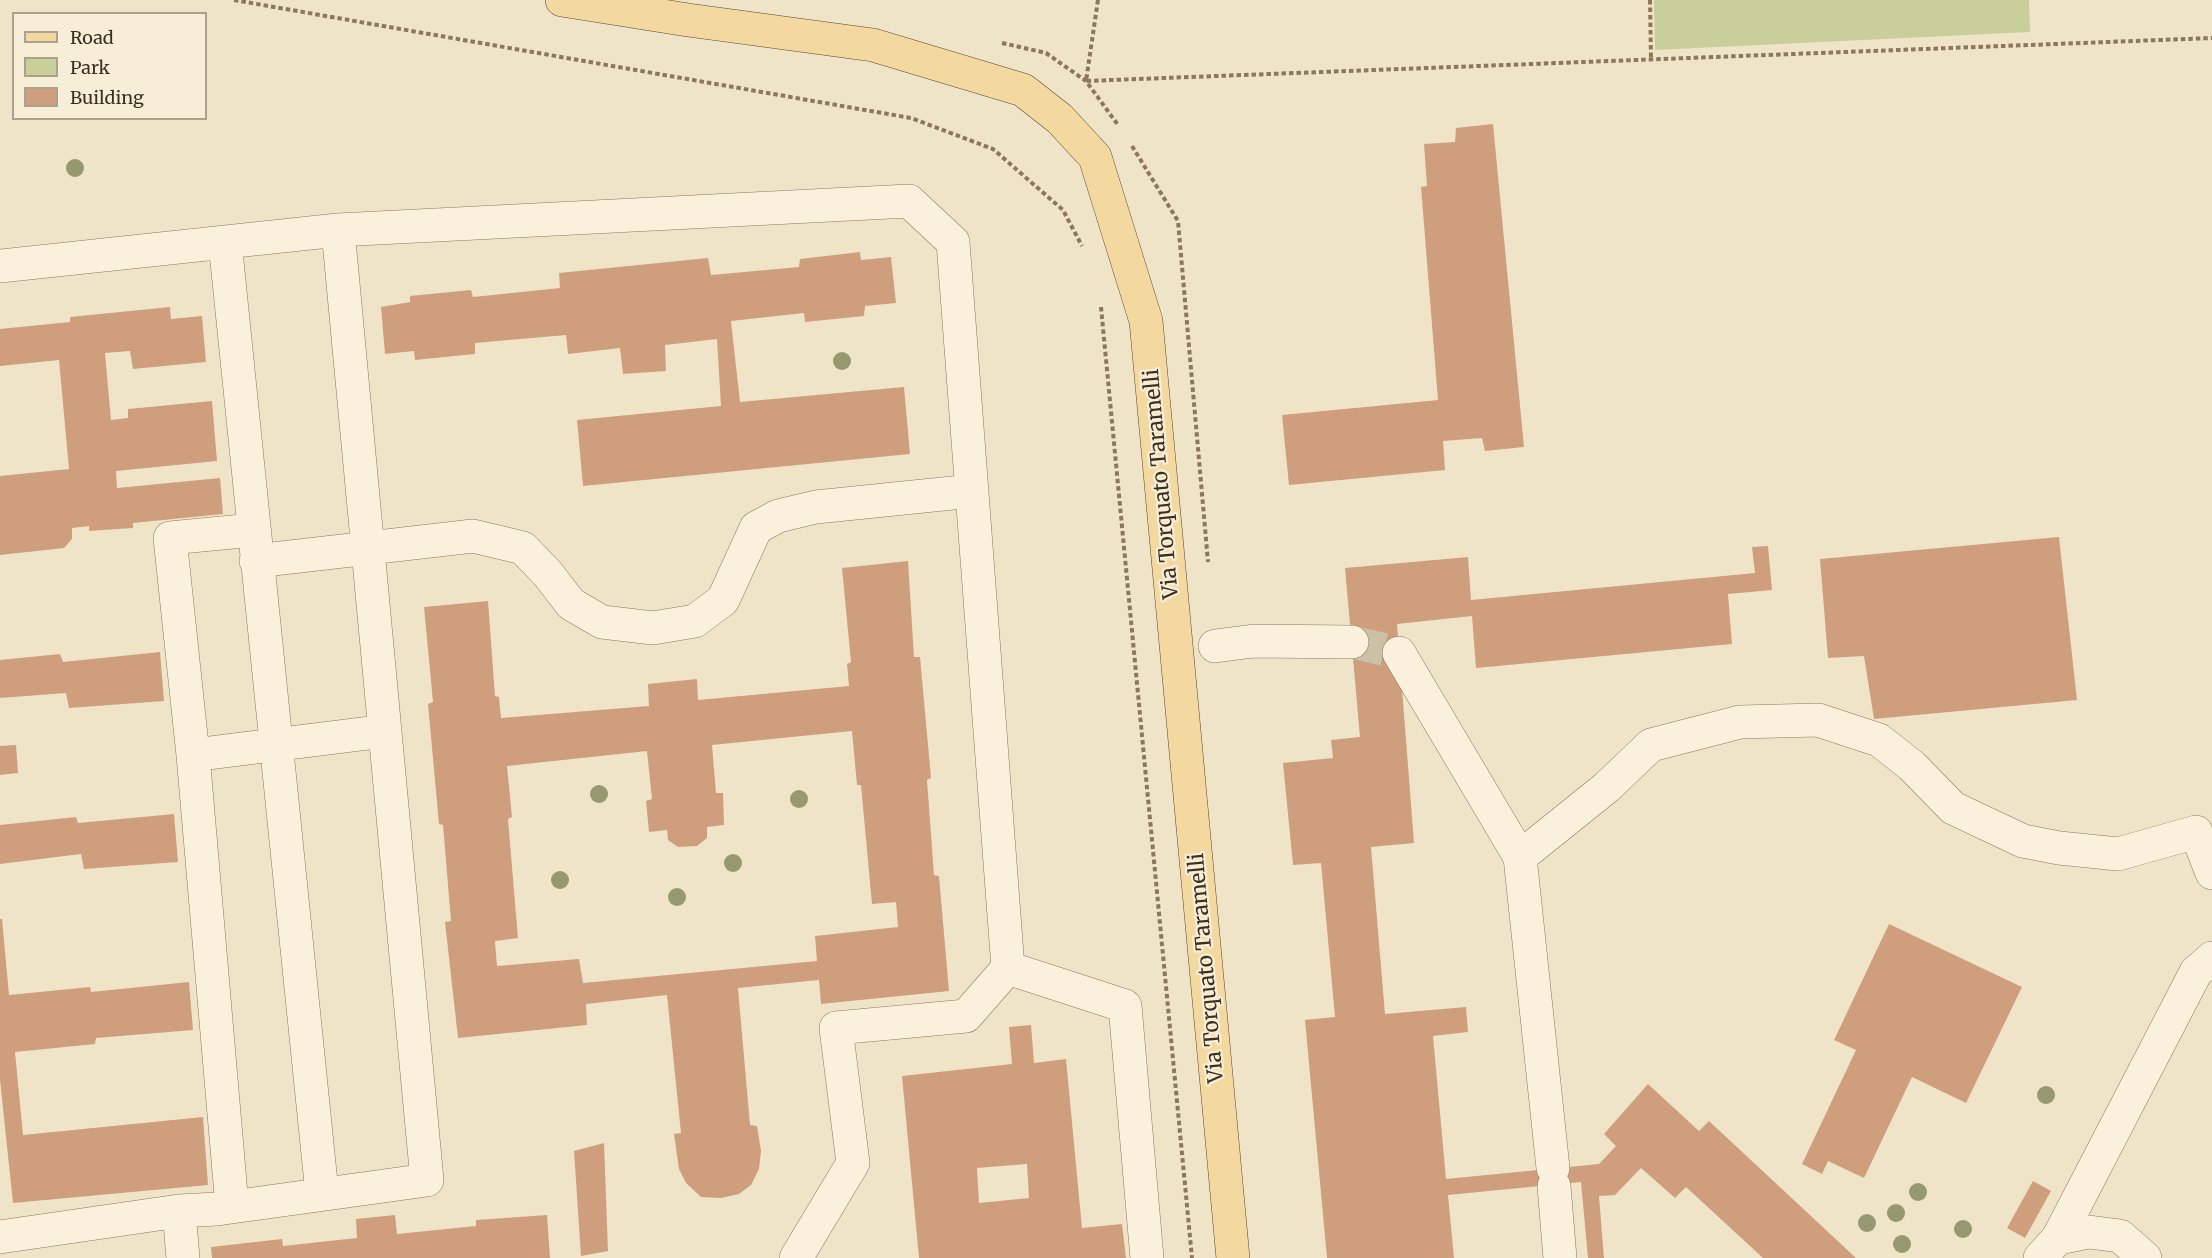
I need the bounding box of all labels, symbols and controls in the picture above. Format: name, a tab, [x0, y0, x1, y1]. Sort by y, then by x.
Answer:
legend	[12, 12, 207, 120]
text: Road	[70, 26, 114, 49]
text: Park	[70, 56, 110, 79]
text: Building	[70, 86, 144, 109]
street label: Via Torquato Taramelli	[1139, 368, 1185, 600]
street label: Via Torquato Taramelli	[1184, 852, 1230, 1084]

